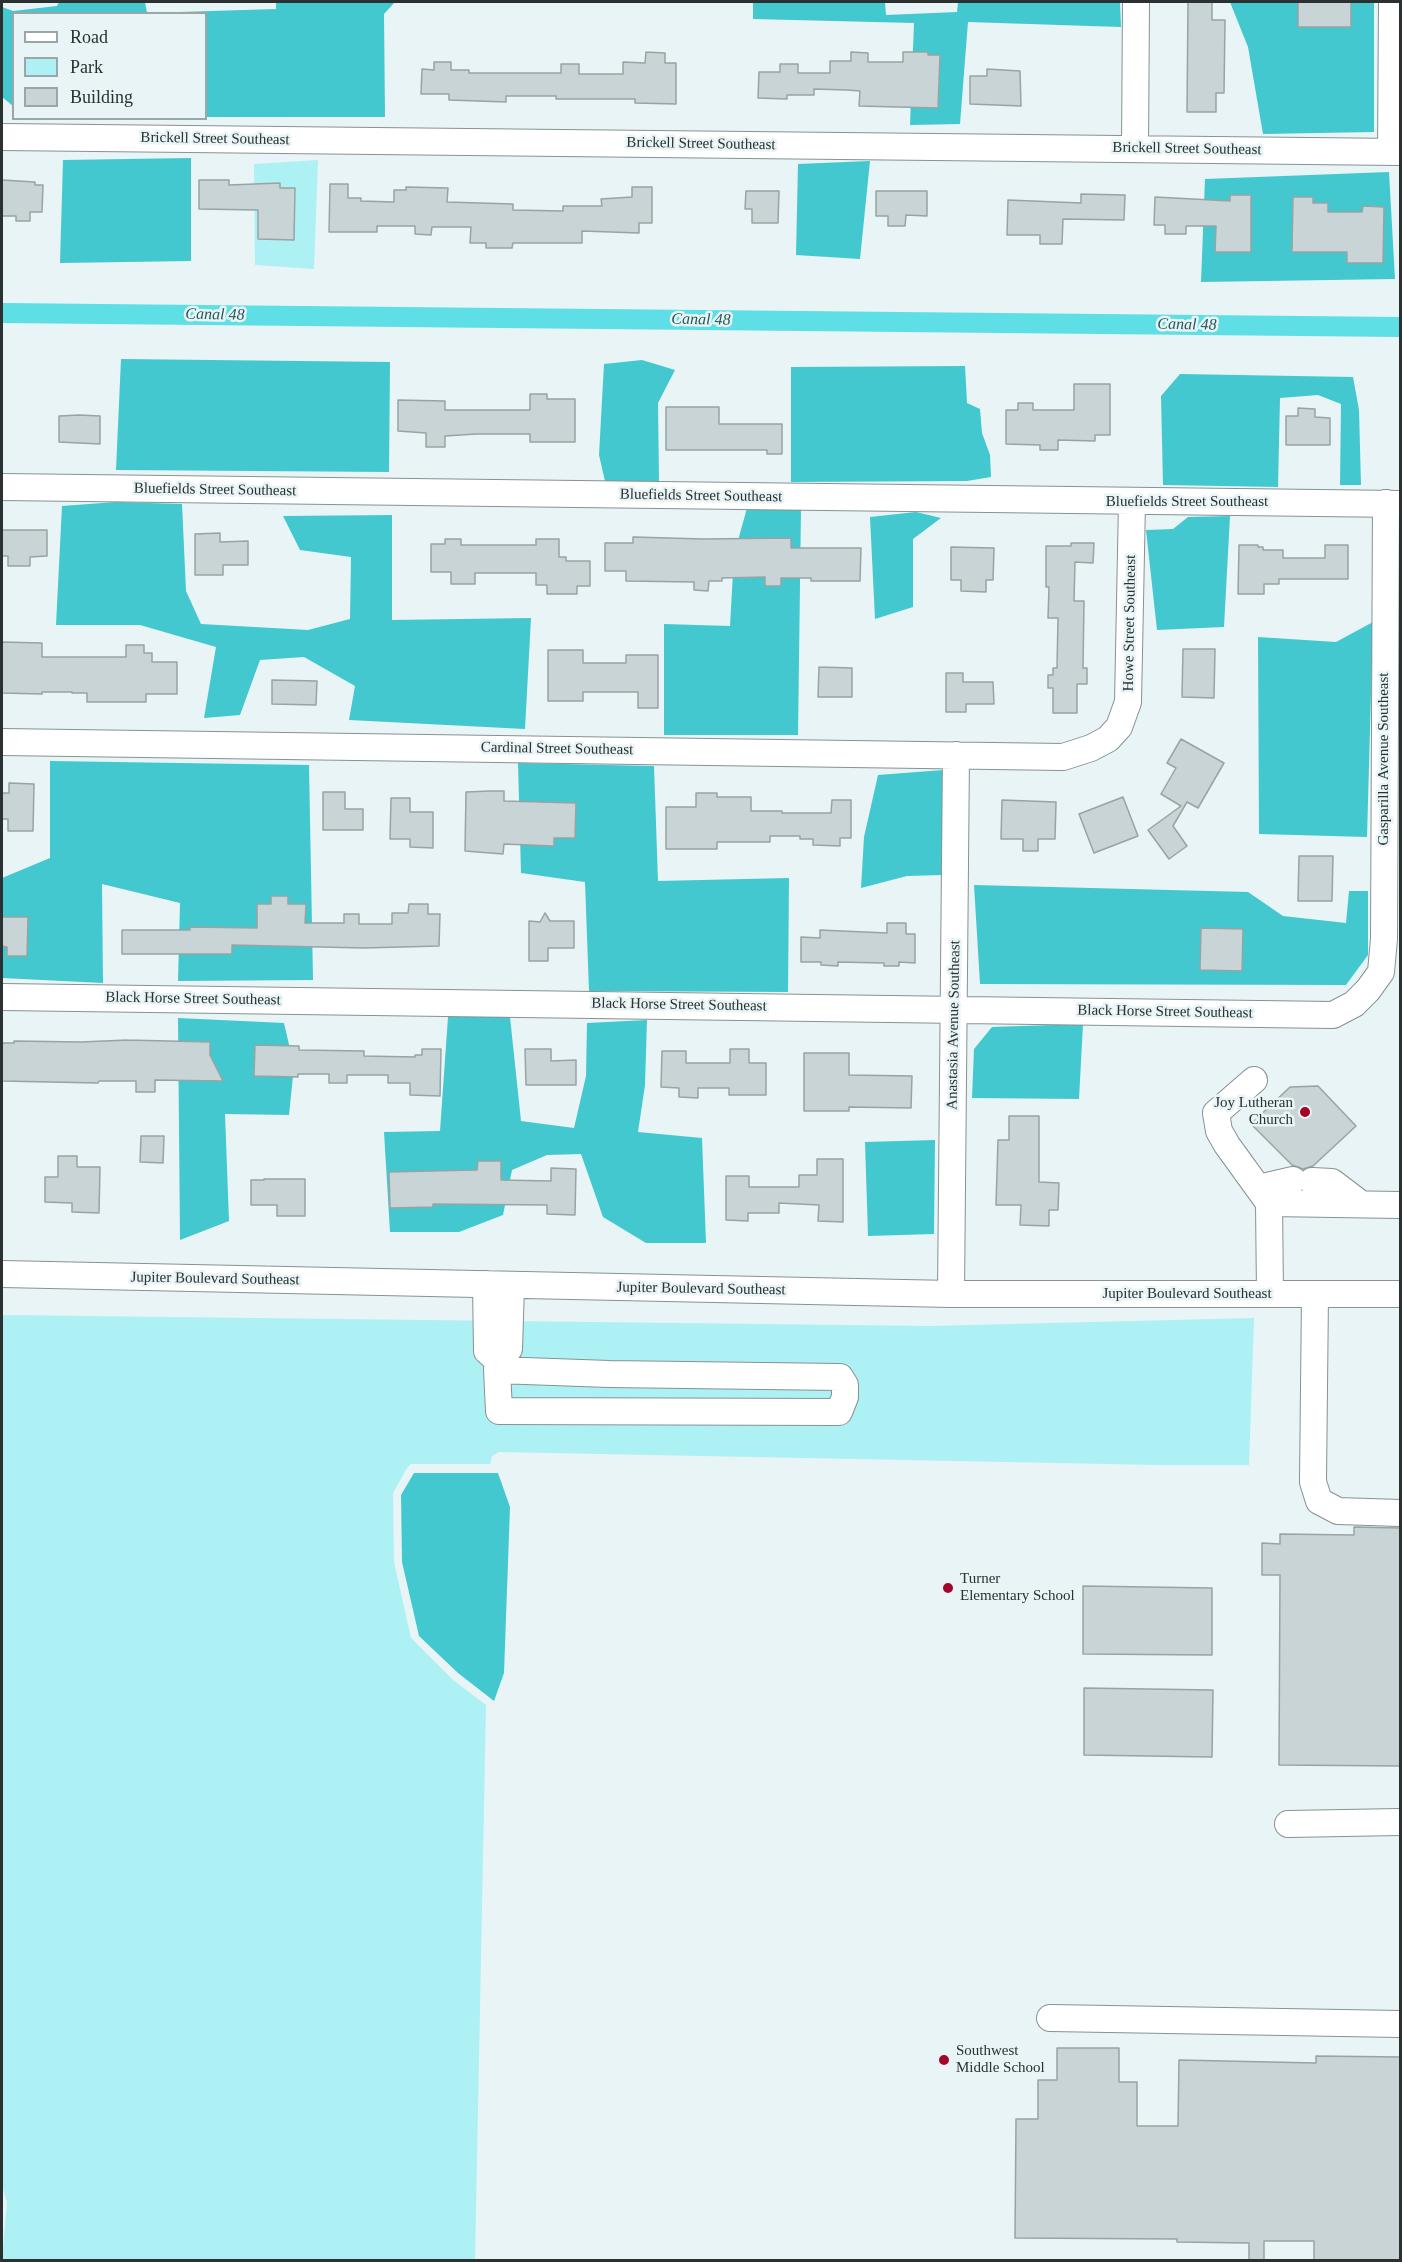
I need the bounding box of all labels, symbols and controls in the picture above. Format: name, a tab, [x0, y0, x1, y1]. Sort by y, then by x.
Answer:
legend	[12, 12, 207, 120]
text: Road	[70, 27, 108, 47]
text: Park	[70, 57, 103, 77]
text: Building	[70, 87, 133, 107]
street label: Brickell Street Southeast	[140, 129, 290, 149]
street label: Brickell Street Southeast	[626, 134, 776, 154]
street label: Brickell Street Southeast	[1112, 139, 1262, 159]
water label: Canal 48	[185, 305, 245, 325]
water label: Canal 48	[671, 310, 731, 330]
water label: Canal 48	[1157, 315, 1217, 335]
street label: Bluefields Street Southeast	[134, 480, 296, 500]
street label: Bluefields Street Southeast	[620, 486, 782, 506]
street label: Bluefields Street Southeast	[1106, 493, 1268, 511]
street label: Howe Street Southeast	[1120, 555, 1140, 691]
street label: Gasparilla Avenue Southeast	[1375, 672, 1393, 846]
street label: Cardinal Street Southeast	[481, 739, 633, 759]
street label: Anastasia Avenue Southeast	[944, 940, 964, 1110]
street label: Black Horse Street Southeast	[105, 988, 281, 1010]
street label: Black Horse Street Southeast	[591, 994, 767, 1016]
street label: Black Horse Street Southeast	[1077, 1001, 1253, 1023]
place label: Joy Lutheran Church	[1214, 1094, 1293, 1129]
marker: Joy Lutheran Church	[1298, 1105, 1312, 1119]
street label: Jupiter Boulevard Southeast	[130, 1269, 300, 1289]
street label: Jupiter Boulevard Southeast	[616, 1279, 786, 1299]
street label: Jupiter Boulevard Southeast	[1102, 1285, 1272, 1303]
place label: Turner Elementary School	[960, 1570, 1075, 1605]
marker: Turner Elementary School	[941, 1581, 955, 1595]
place label: Southwest Middle School	[956, 2042, 1045, 2077]
marker: Southwest Middle School	[937, 2053, 951, 2067]

